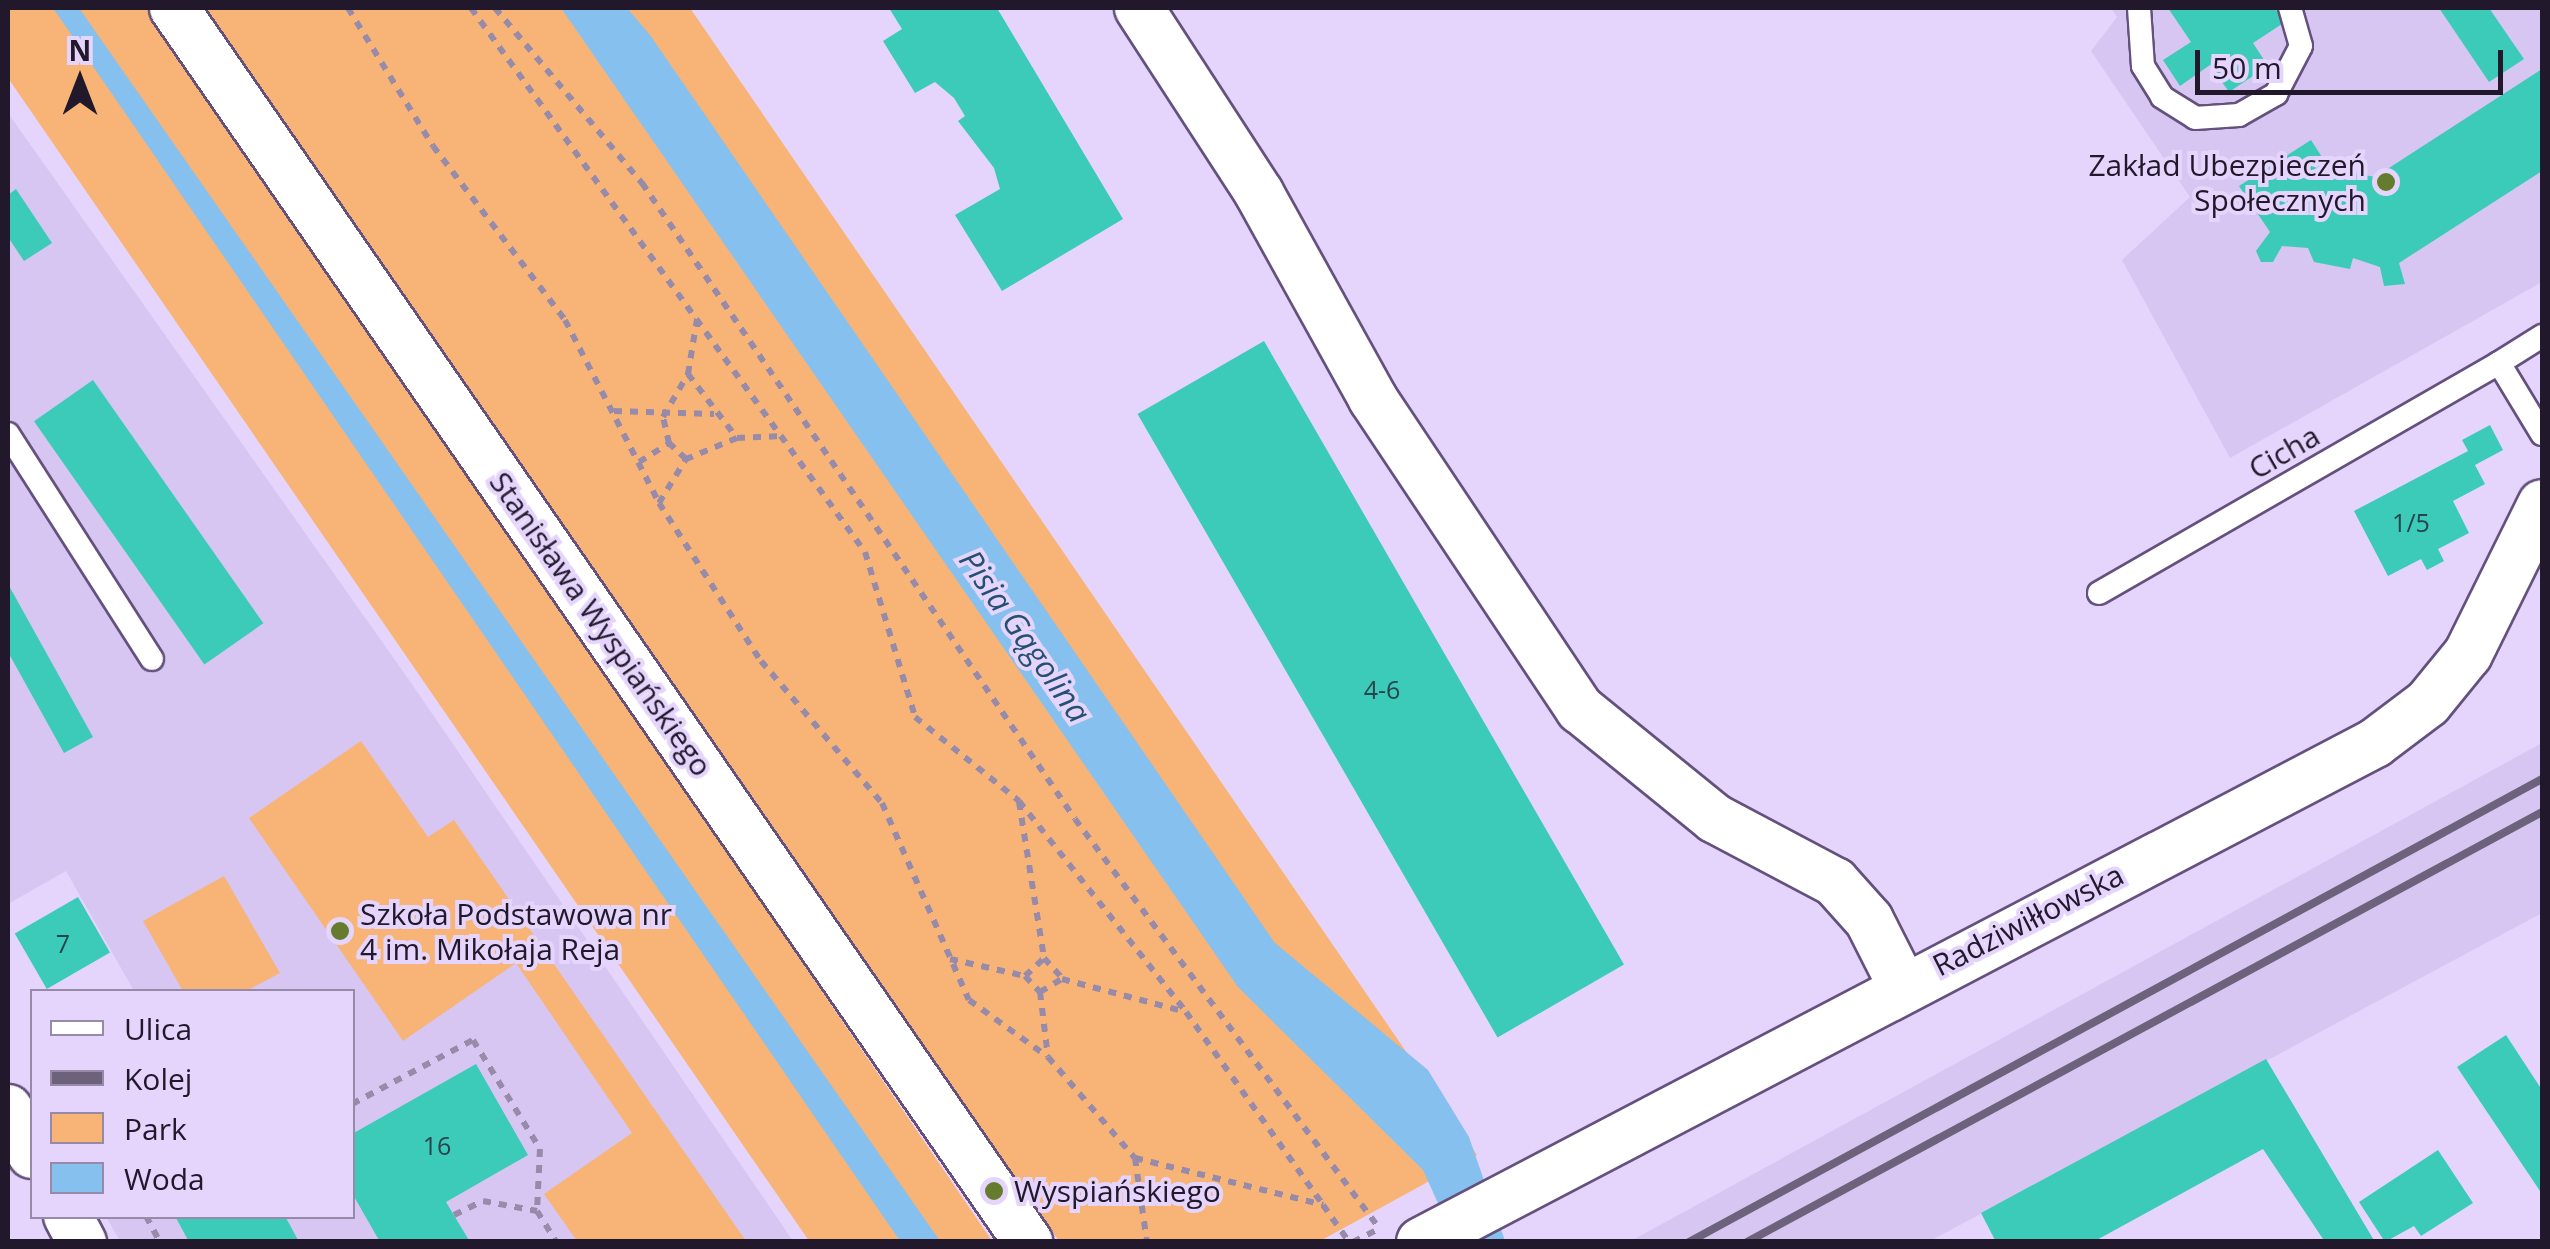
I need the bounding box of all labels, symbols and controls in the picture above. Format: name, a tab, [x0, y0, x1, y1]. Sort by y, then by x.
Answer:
north arrow	[30, 30, 130, 130]
scale bar	[2200, 30, 2508, 92]
text: N	[69, 31, 91, 69]
text: 50 m	[2212, 47, 2282, 88]
place label: Zakład Ubezpieczeń Społecznych	[2088, 147, 2366, 218]
marker: Zakład Ubezpieczeń Społecznych	[2375, 171, 2397, 193]
street label: Cicha	[2242, 417, 2326, 487]
street label: Stanisława Wyspiańskiego	[482, 465, 720, 783]
house number: 1/5	[2392, 507, 2430, 537]
water label: Pisia Gągolina	[951, 542, 1099, 730]
house number: 4-6	[1364, 674, 1400, 704]
street label: Radziwiłłowska	[1927, 856, 2129, 984]
place label: Szkoła Podstawowa nr 4 im. Mikołaja Reja	[360, 896, 672, 966]
marker: Szkoła Podstawowa nr 4 im. Mikołaja Reja	[329, 920, 351, 942]
house number: 7	[56, 928, 70, 958]
legend	[30, 989, 355, 1219]
text: Ulica	[124, 1008, 192, 1049]
text: Kolej	[124, 1058, 192, 1099]
text: Park	[124, 1108, 187, 1149]
house number: 16	[423, 1130, 451, 1160]
text: Woda	[124, 1158, 205, 1199]
place label: Wyspiańskiego	[1014, 1173, 1221, 1209]
marker: Wyspiańskiego	[983, 1180, 1005, 1202]

